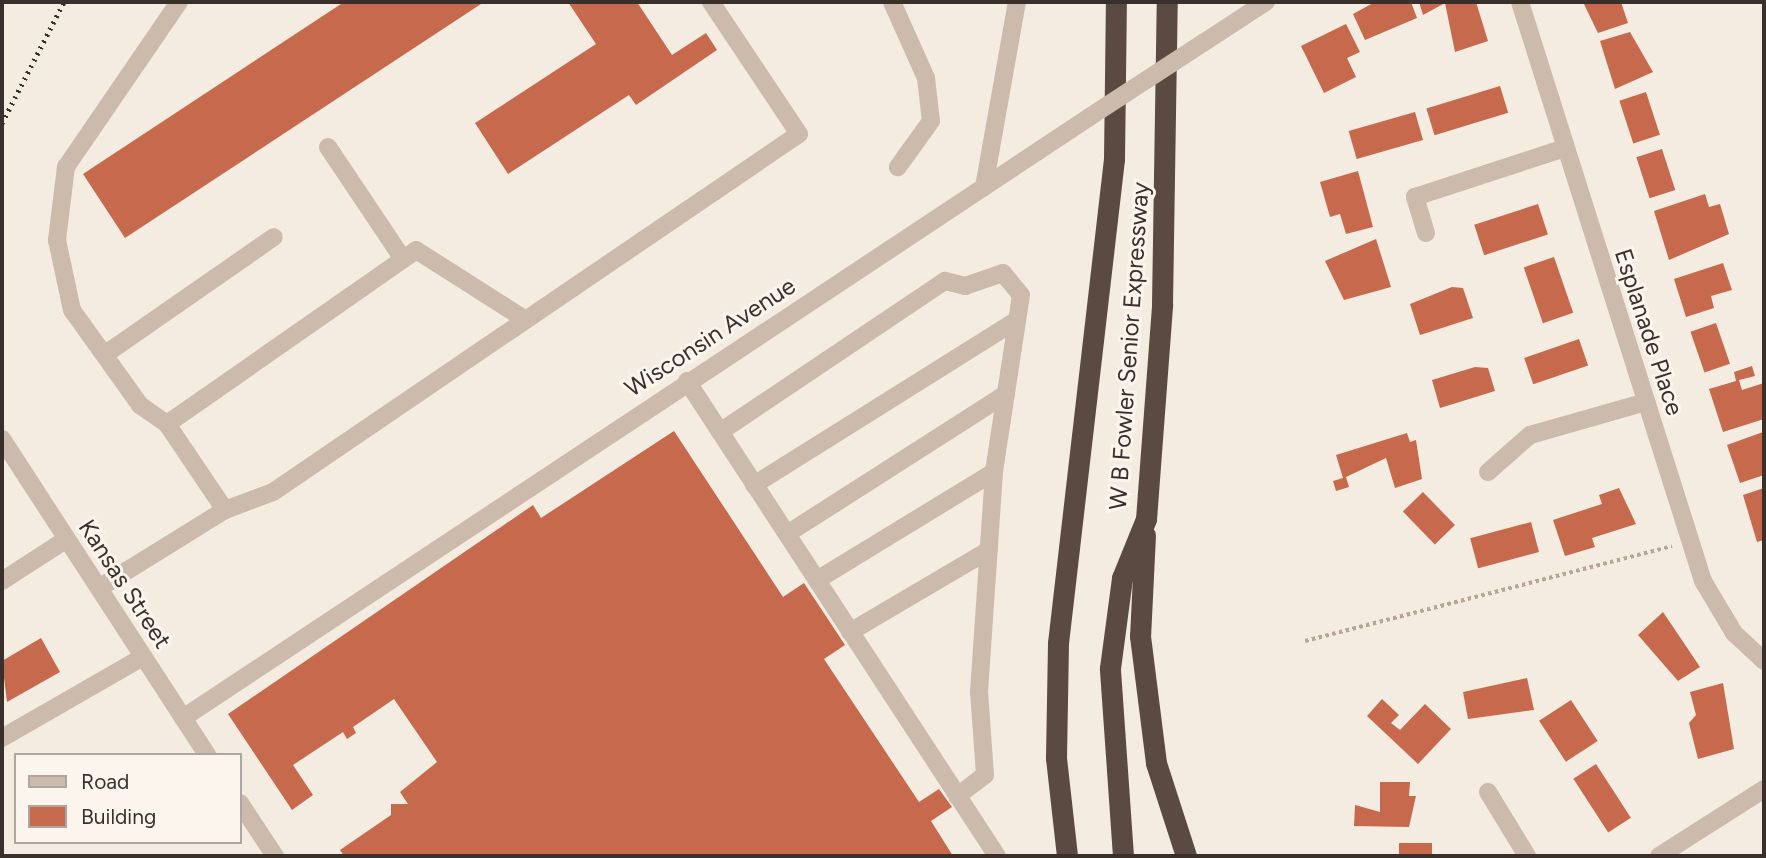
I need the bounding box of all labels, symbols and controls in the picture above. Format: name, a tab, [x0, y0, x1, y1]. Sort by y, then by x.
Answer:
street label: W B Fowler Senior Expressway	[1103, 181, 1155, 511]
street label: Esplanade Place	[1609, 245, 1689, 419]
street label: Wisconsin Avenue	[619, 271, 801, 403]
street label: Kansas Street	[73, 514, 177, 654]
legend	[14, 753, 242, 844]
text: Road	[81, 769, 129, 794]
text: Building	[81, 804, 156, 829]

